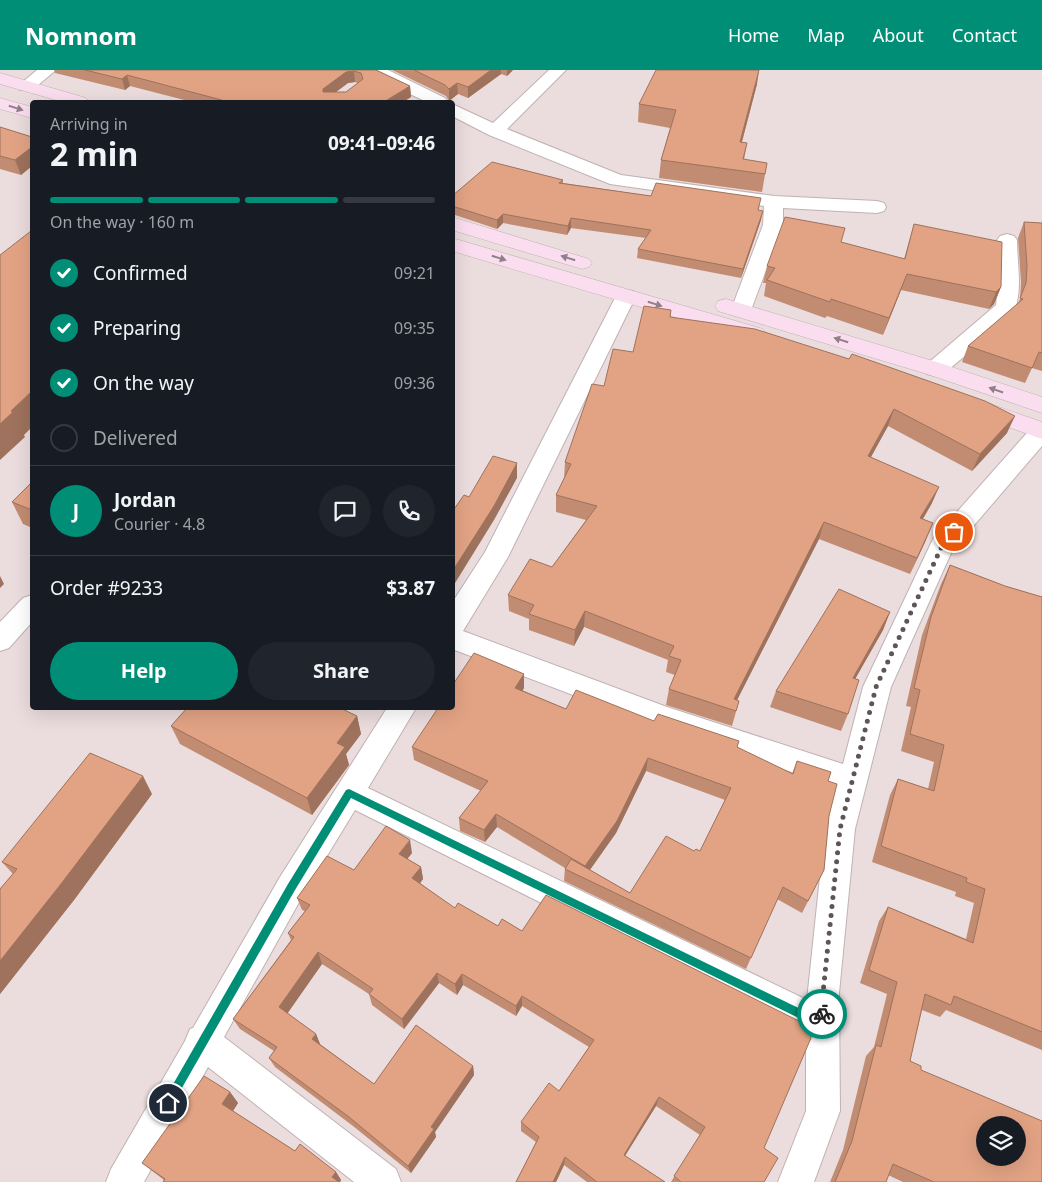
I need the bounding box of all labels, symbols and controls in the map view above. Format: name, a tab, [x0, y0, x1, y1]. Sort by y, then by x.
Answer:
text: Nomnom	[25, 19, 137, 52]
text: Home	[728, 23, 779, 47]
text: Map	[807, 23, 845, 47]
text: About	[873, 23, 924, 47]
text: Contact	[952, 23, 1017, 47]
one-way arrow	[9, 105, 24, 112]
text: Arriving in	[50, 113, 128, 135]
text: 09:41–09:46	[328, 130, 435, 156]
text: 2 min	[50, 132, 138, 175]
text: On the way · 160 m	[50, 211, 194, 233]
one-way arrow	[492, 254, 507, 262]
one-way arrow	[560, 254, 575, 262]
icon: check	[50, 259, 78, 287]
text: Confirmed	[93, 260, 188, 286]
text: 09:21	[394, 262, 435, 284]
one-way arrow	[647, 301, 662, 309]
icon: check	[50, 314, 78, 342]
text: Preparing	[93, 315, 181, 341]
text: 09:35	[394, 317, 435, 339]
one-way arrow	[833, 336, 848, 344]
icon: check	[50, 369, 78, 397]
text: On the way	[93, 370, 194, 396]
text: 09:36	[394, 372, 435, 394]
one-way arrow	[988, 385, 1003, 393]
text: Delivered	[93, 425, 178, 451]
button: chat	[319, 485, 371, 537]
button: phone	[383, 485, 435, 537]
text: Jordan	[114, 487, 176, 513]
text: J	[73, 498, 79, 524]
pin	[933, 511, 975, 553]
text: Courier · 4.8	[114, 513, 205, 535]
icon: bag	[940, 518, 968, 546]
text: Order #9233	[50, 575, 163, 601]
text: $3.87	[386, 575, 435, 601]
button: Help	[50, 642, 238, 700]
button: Share	[248, 642, 435, 700]
courier	[797, 989, 847, 1039]
icon: bike	[808, 1000, 836, 1028]
pin	[147, 1082, 189, 1124]
icon: home	[154, 1089, 182, 1117]
map controls	[976, 1116, 1026, 1166]
button: layers	[976, 1116, 1026, 1166]

